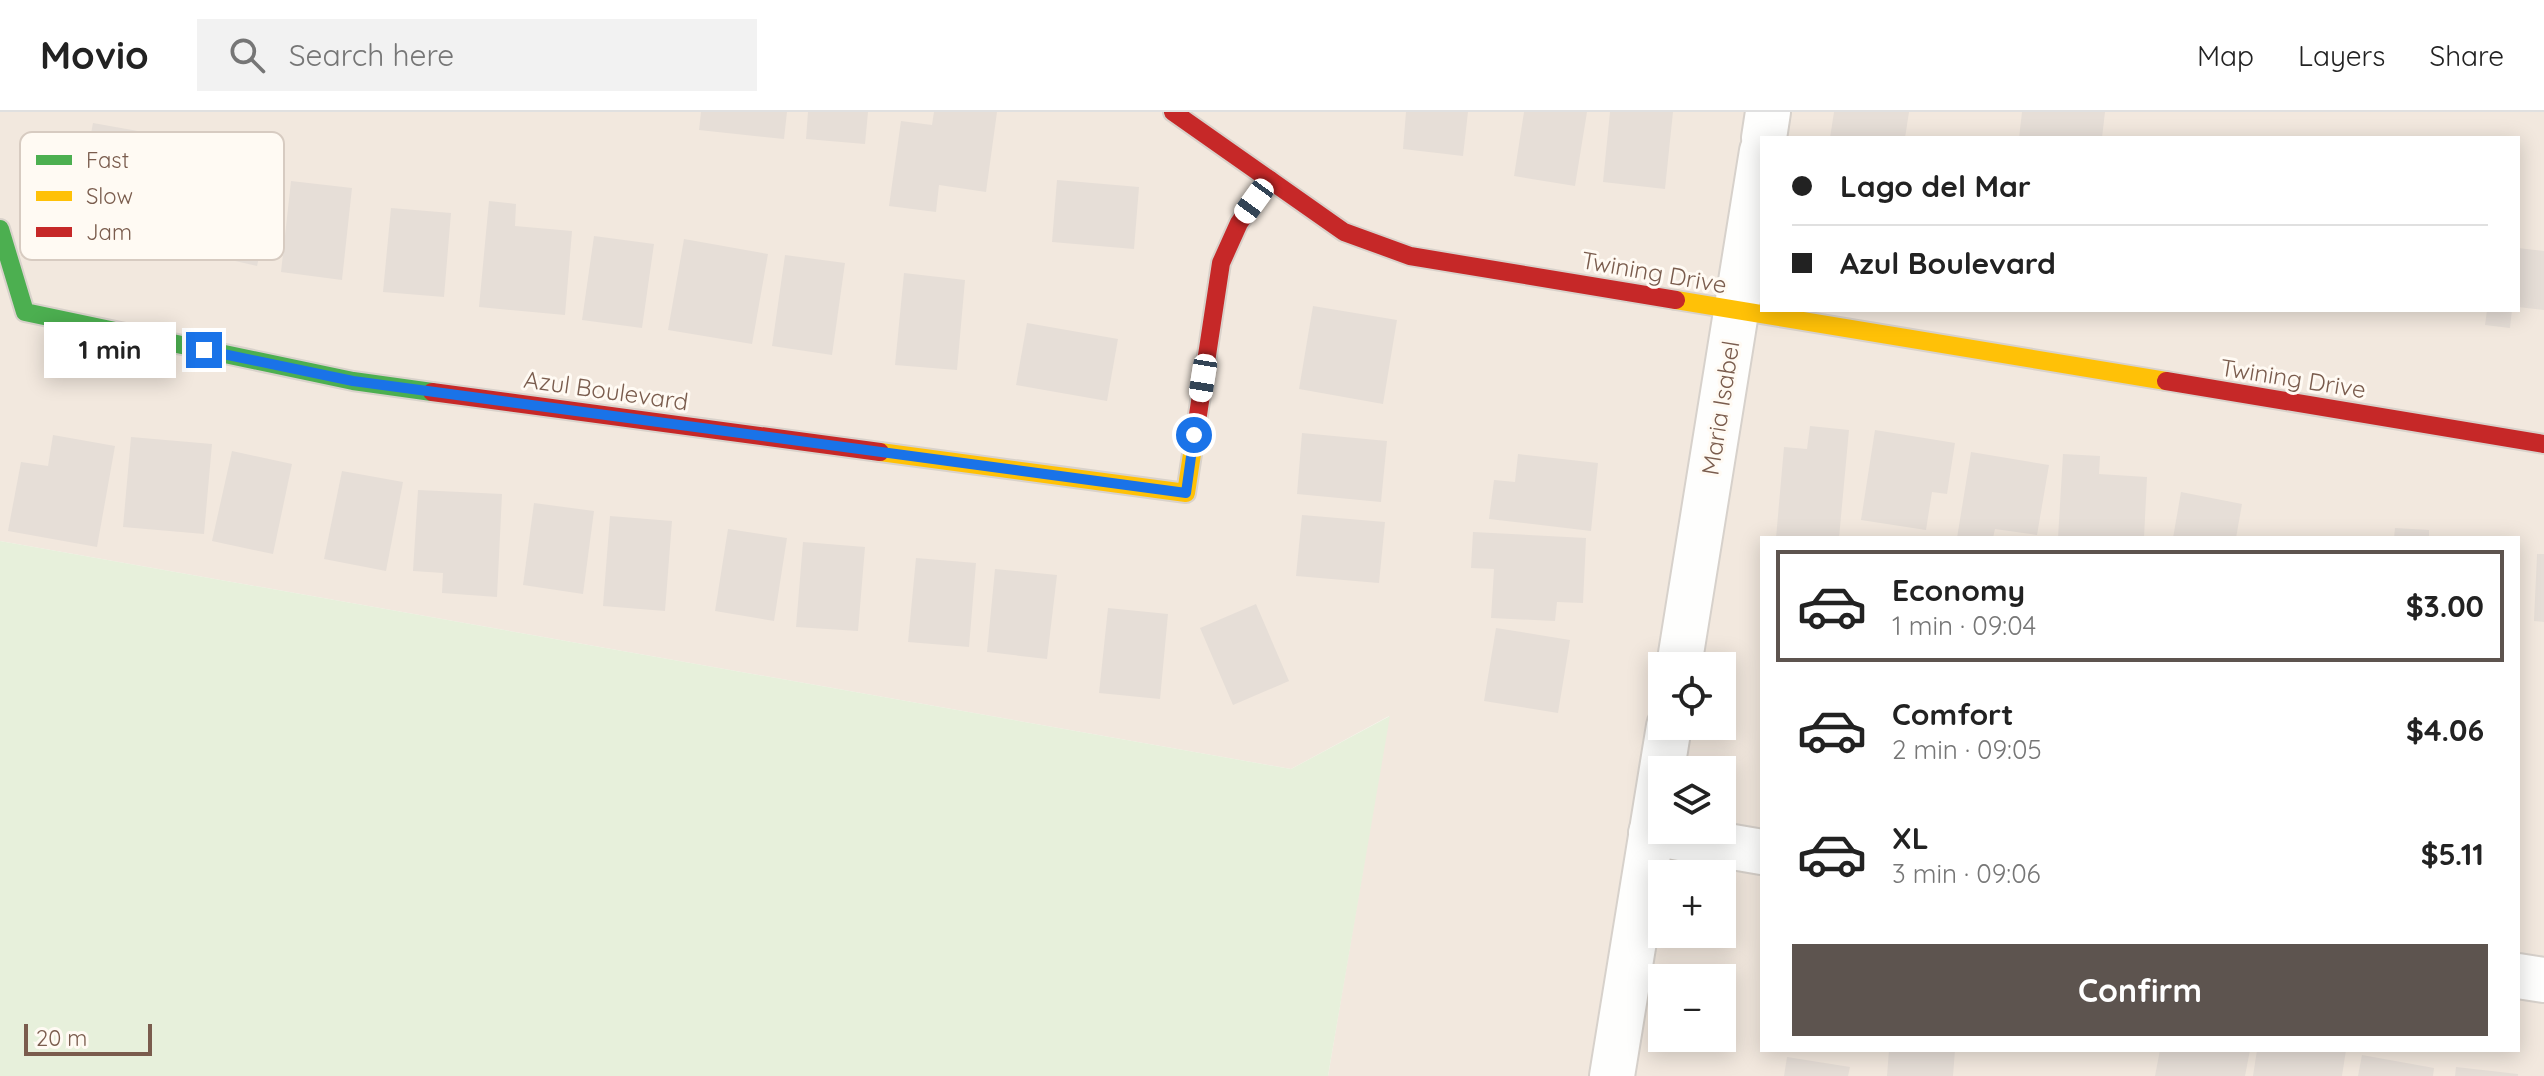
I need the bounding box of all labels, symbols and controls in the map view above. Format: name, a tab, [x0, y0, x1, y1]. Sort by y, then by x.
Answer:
search box	[197, 19, 757, 91]
text: Movio	[40, 31, 149, 79]
icon: search	[225, 33, 269, 77]
text: Search here	[289, 36, 454, 74]
text: Map	[2197, 38, 2254, 73]
text: Layers	[2298, 38, 2385, 73]
text: Share	[2429, 38, 2504, 73]
legend	[20, 132, 284, 260]
text: Fast	[86, 146, 129, 174]
text: Lago del Mar	[1840, 167, 2031, 205]
car	[1230, 175, 1278, 227]
text: Slow	[86, 182, 133, 210]
text: Jam	[86, 218, 132, 246]
street label: Twining Drive	[1579, 244, 1729, 300]
text: Azul Boulevard	[1840, 244, 2056, 282]
callout: 1 min	[44, 322, 176, 378]
route end	[186, 332, 222, 368]
text: 1 min	[79, 333, 142, 366]
street label: Maria Isabel	[1695, 339, 1745, 477]
car	[1187, 352, 1219, 404]
street label: Twining Drive	[2218, 352, 2368, 404]
street label: Azul Boulevard	[522, 364, 690, 416]
route start	[1176, 417, 1212, 453]
icon: car	[1796, 570, 1868, 642]
text: Economy	[1892, 571, 2025, 609]
text: $3.00	[2406, 587, 2484, 625]
text: 1 min · 09:04	[1892, 609, 2036, 642]
map controls	[1648, 652, 1736, 1052]
button: locate	[1648, 652, 1736, 740]
icon: car	[1796, 694, 1868, 766]
text: Comfort	[1892, 695, 2013, 733]
text: $4.06	[2406, 711, 2484, 749]
text: 2 min · 09:05	[1892, 733, 2042, 766]
button: layers	[1648, 756, 1736, 844]
icon: car	[1796, 818, 1868, 890]
text: XL	[1892, 819, 1929, 857]
text: $5.11	[2421, 835, 2484, 873]
text: 3 min · 09:06	[1892, 857, 2041, 890]
button: +	[1648, 860, 1736, 948]
button: Confirm	[1792, 944, 2488, 1036]
button: −	[1648, 964, 1736, 1052]
scale bar	[24, 1020, 152, 1056]
text: 20 m	[36, 1024, 87, 1052]

